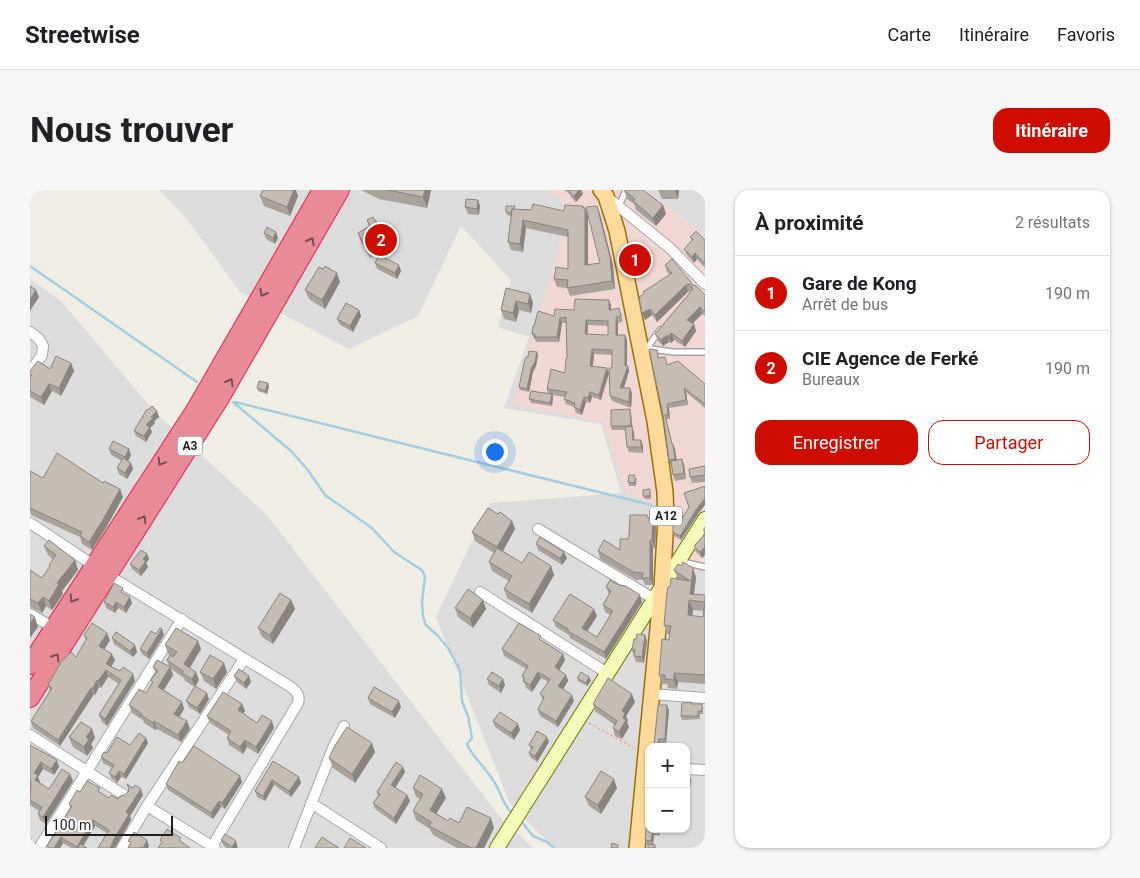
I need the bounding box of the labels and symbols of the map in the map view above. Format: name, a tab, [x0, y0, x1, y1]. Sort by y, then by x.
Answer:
pin: 2	[365, 221, 397, 259]
one-way arrow	[304, 237, 314, 246]
pin: 1	[619, 241, 651, 279]
one-way arrow	[259, 287, 269, 296]
one-way arrow	[223, 378, 233, 387]
road number: A3	[178, 437, 202, 456]
your location	[482, 439, 508, 465]
one-way arrow	[158, 457, 167, 466]
road number: A12	[650, 506, 682, 526]
one-way arrow	[137, 516, 147, 525]
one-way arrow	[70, 593, 79, 602]
one-way arrow	[50, 653, 59, 662]
scale bar	[45, 813, 172, 836]

